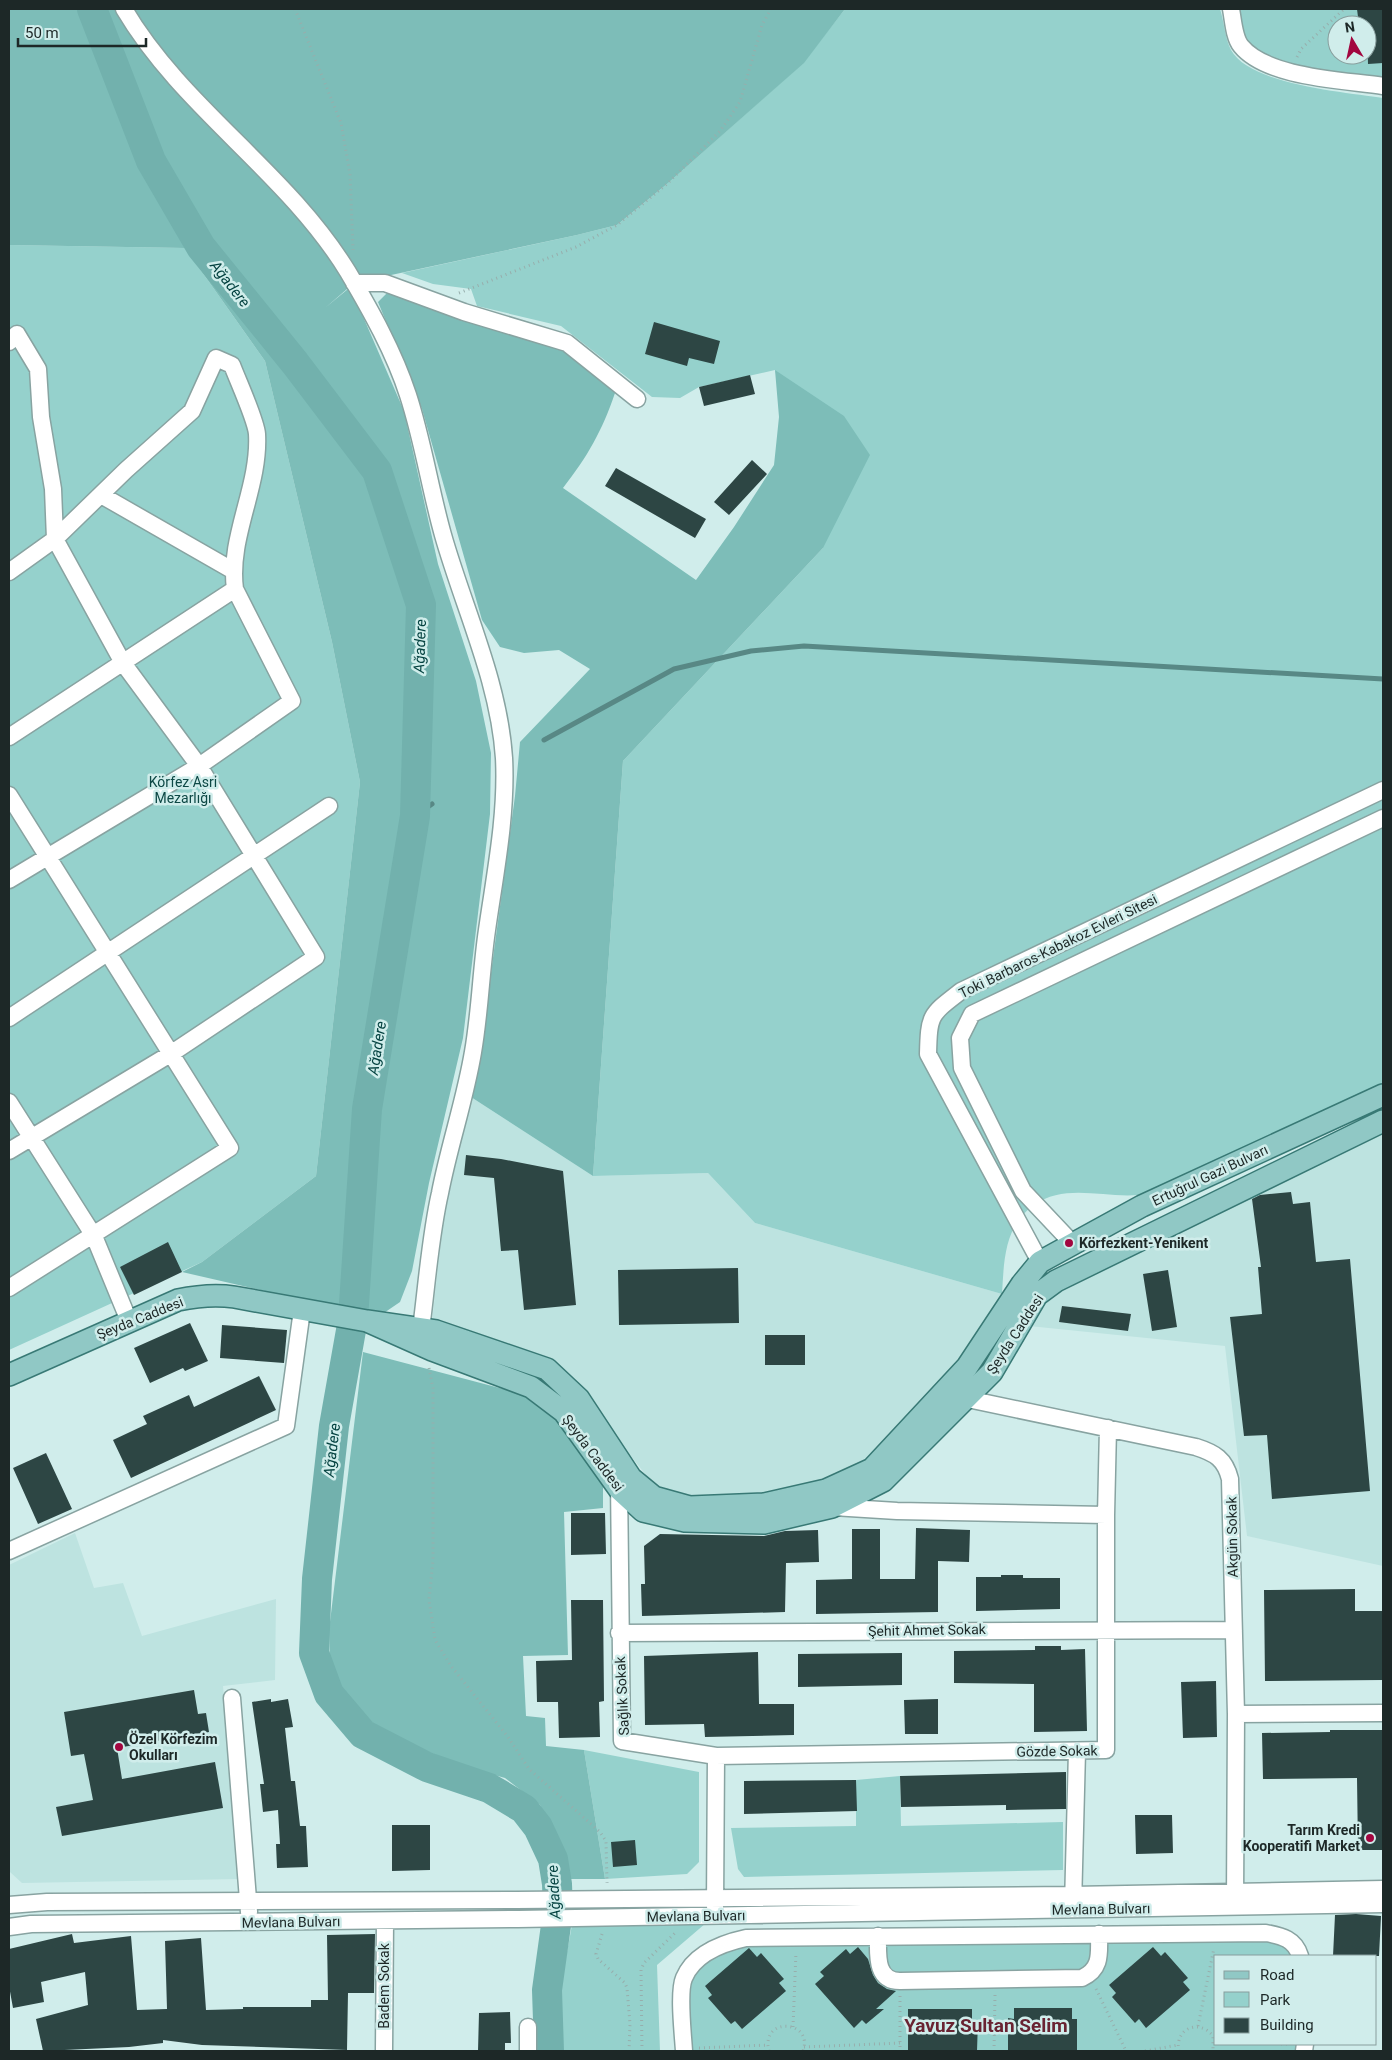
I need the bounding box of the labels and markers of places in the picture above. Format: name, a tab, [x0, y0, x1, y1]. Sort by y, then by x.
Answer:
place label: Körfezkent-Yenikent	[1079, 1235, 1208, 1251]
marker: Körfezkent-Yenikent	[1063, 1237, 1075, 1249]
place label: Özel Körfezim Okulları	[129, 1731, 218, 1763]
marker: Özel Körfezim Okulları	[113, 1741, 125, 1753]
place label: Tarım Kredi Kooperatifi Market	[1243, 1822, 1360, 1854]
marker: Tarım Kredi Kooperatifi Market	[1364, 1832, 1376, 1844]

